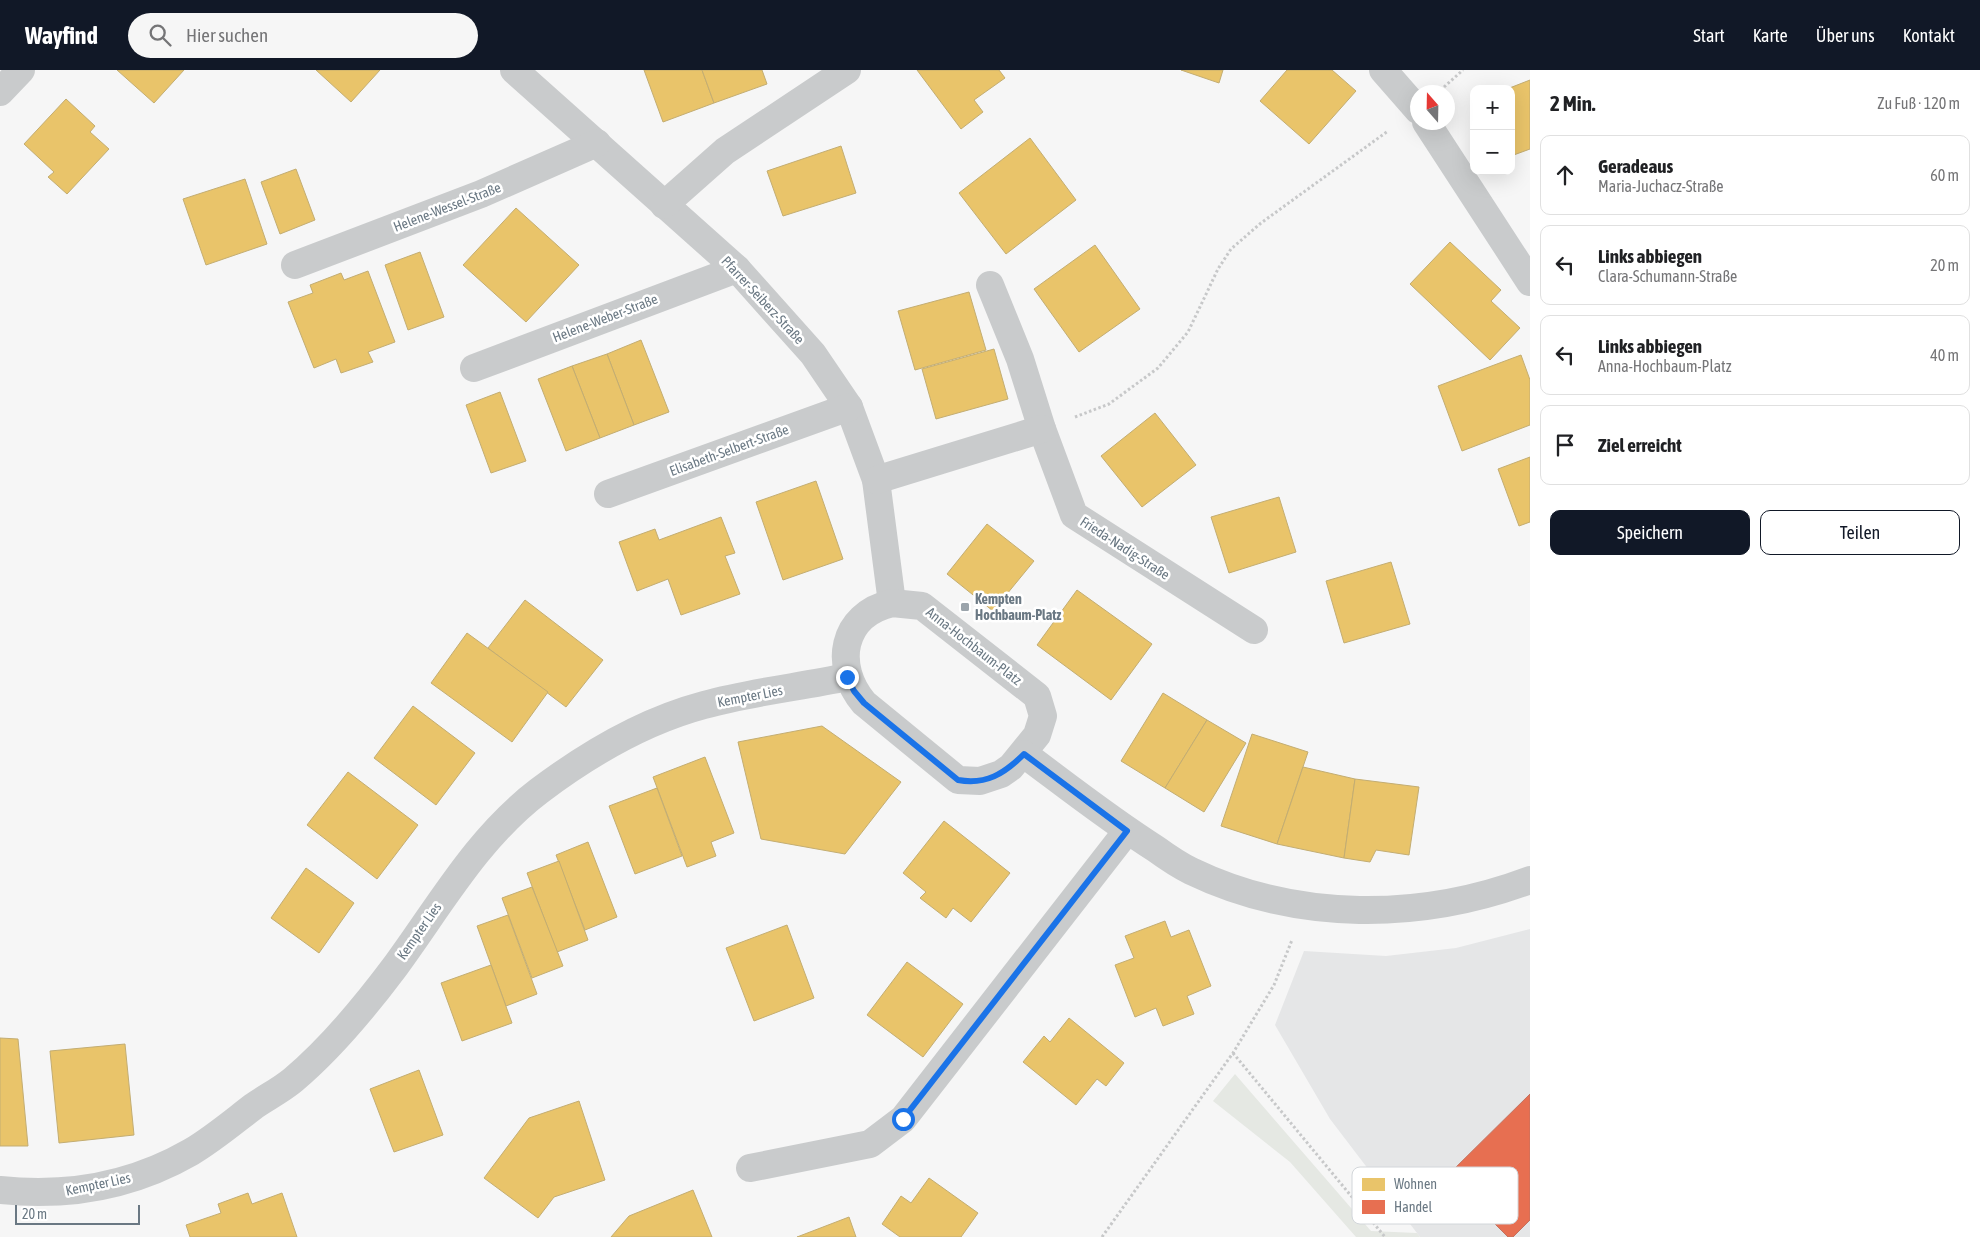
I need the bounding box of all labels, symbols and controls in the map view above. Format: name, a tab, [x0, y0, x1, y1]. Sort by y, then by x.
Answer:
search box	[128, 13, 478, 58]
icon: search	[146, 21, 174, 49]
text: Wayfind	[25, 22, 98, 49]
text: Hier suchen	[186, 24, 268, 46]
text: Start	[1693, 25, 1725, 46]
text: Karte	[1753, 25, 1788, 46]
text: Über uns	[1816, 25, 1875, 46]
text: Kontakt	[1903, 25, 1955, 46]
north arrow	[1410, 85, 1455, 130]
map controls	[1470, 85, 1515, 175]
button: +	[1470, 85, 1515, 130]
text: 2 Min.	[1550, 91, 1596, 115]
text: Zu Fuß · 120 m	[1877, 94, 1960, 112]
button: −	[1470, 130, 1515, 175]
text: Geradeaus	[1598, 155, 1673, 177]
icon: ahead	[1551, 161, 1579, 189]
text: 60 m	[1930, 166, 1959, 184]
text: Maria-Juchacz-Straße	[1598, 177, 1724, 195]
street label: Helene-Wessel-Straße	[391, 179, 503, 235]
text: Links abbiegen	[1598, 245, 1702, 267]
icon: left	[1551, 251, 1579, 279]
street label: Pfarrer-Seiberz-Straße	[718, 253, 808, 347]
text: 20 m	[1930, 256, 1959, 274]
text: Clara-Schumann-Straße	[1598, 267, 1737, 285]
street label: Helene-Weber-Straße	[550, 291, 660, 345]
text: Links abbiegen	[1598, 335, 1702, 357]
icon: left	[1551, 341, 1579, 369]
text: 40 m	[1930, 346, 1959, 364]
text: Anna-Hochbaum-Platz	[1598, 357, 1731, 375]
street label: Elisabeth-Selbert-Straße	[667, 421, 791, 479]
icon: arrive	[1551, 431, 1579, 459]
text: Ziel erreicht	[1598, 434, 1682, 456]
button: Speichern	[1550, 510, 1750, 555]
button: Teilen	[1760, 510, 1960, 555]
street label: Frieda-Nadig-Straße	[1077, 513, 1173, 583]
place label: Kempten Hochbaum-Platz	[975, 591, 1061, 623]
marker: Kempten Hochbaum-Platz	[959, 601, 971, 613]
street label: Anna-Hochbaum-Platz	[923, 604, 1025, 688]
route end	[836, 666, 859, 689]
street label: Kempter Lies	[716, 682, 784, 710]
street label: Kempter Lies	[394, 899, 444, 963]
route start	[892, 1108, 915, 1131]
legend	[1352, 1167, 1518, 1224]
street label: Kempter Lies	[64, 1169, 132, 1199]
text: Wohnen	[1394, 1176, 1437, 1192]
text: Handel	[1394, 1199, 1432, 1215]
scale bar	[15, 1202, 140, 1225]
text: 20 m	[22, 1206, 47, 1222]

